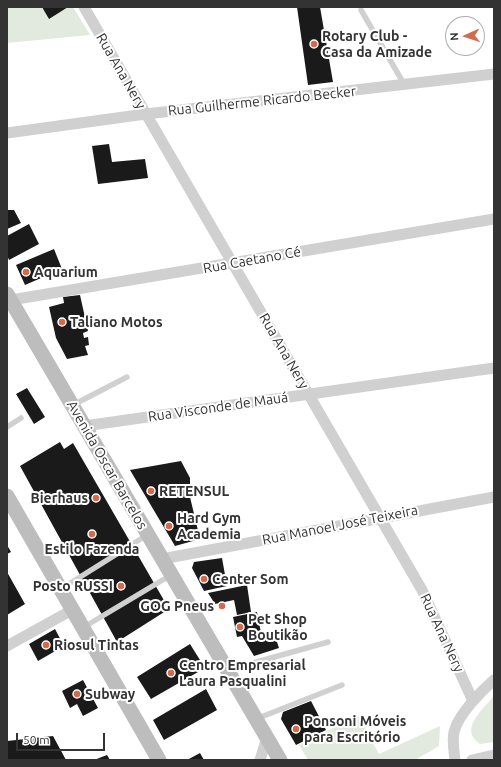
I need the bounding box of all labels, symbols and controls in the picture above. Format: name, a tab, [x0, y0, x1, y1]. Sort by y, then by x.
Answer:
north arrow	[445, 16, 485, 56]
place label: Rotary Club - Casa da Amizade	[322, 28, 432, 60]
street label: Rua Ana Nery	[93, 30, 149, 112]
text: N	[448, 32, 460, 41]
marker: Rotary Club - Casa da Amizade	[309, 39, 319, 49]
street label: Rua Guilherme Ricardo Becker	[167, 83, 357, 119]
street label: Rua Caetano Cé	[202, 243, 302, 277]
place label: Aquarium	[34, 264, 98, 280]
marker: Aquarium	[21, 267, 31, 277]
street label: Rua Ana Nery	[256, 310, 312, 392]
place label: Taliano Motos	[70, 314, 162, 330]
marker: Taliano Motos	[57, 317, 67, 327]
street label: Rua Visconde de Mauá	[147, 389, 289, 425]
street label: Avenida Oscar Barcelos	[63, 398, 151, 532]
place label: RETENSUL	[159, 483, 229, 499]
marker: RETENSUL	[146, 486, 156, 496]
place label: Bierhaus	[30, 490, 88, 506]
marker: Bierhaus	[91, 493, 101, 503]
street label: Rua Manoel José Teixeira	[261, 502, 419, 548]
place label: Hard Gym Academia	[177, 510, 241, 542]
marker: Hard Gym Academia	[164, 521, 174, 531]
marker: Estilo Fazenda	[87, 529, 97, 539]
place label: Estilo Fazenda	[45, 541, 139, 557]
place label: Center Som	[212, 571, 288, 587]
marker: Center Som	[199, 574, 209, 584]
place label: Posto RUSSI	[33, 578, 113, 594]
marker: Posto RUSSI	[116, 581, 126, 591]
street label: Rua Ana Nery	[416, 591, 468, 675]
place label: GOG Pneus	[140, 598, 214, 614]
marker: GOG Pneus	[217, 601, 227, 611]
place label: Pet Shop Boutikão	[248, 611, 308, 644]
marker: Pet Shop Boutikão	[235, 622, 245, 632]
place label: Riosul Tintas	[54, 637, 139, 653]
marker: Riosul Tintas	[41, 640, 51, 650]
place label: Centro Empresarial Laura Pasqualini	[179, 657, 306, 690]
marker: Centro Empresarial Laura Pasqualini	[166, 668, 176, 678]
place label: Subway	[85, 686, 135, 702]
marker: Subway	[72, 689, 82, 699]
place label: Ponsoni Móveis para Escritório	[304, 713, 406, 746]
marker: Ponsoni Móveis para Escritório	[291, 724, 301, 734]
scale bar	[18, 725, 107, 751]
text: 50 m	[23, 733, 50, 746]

